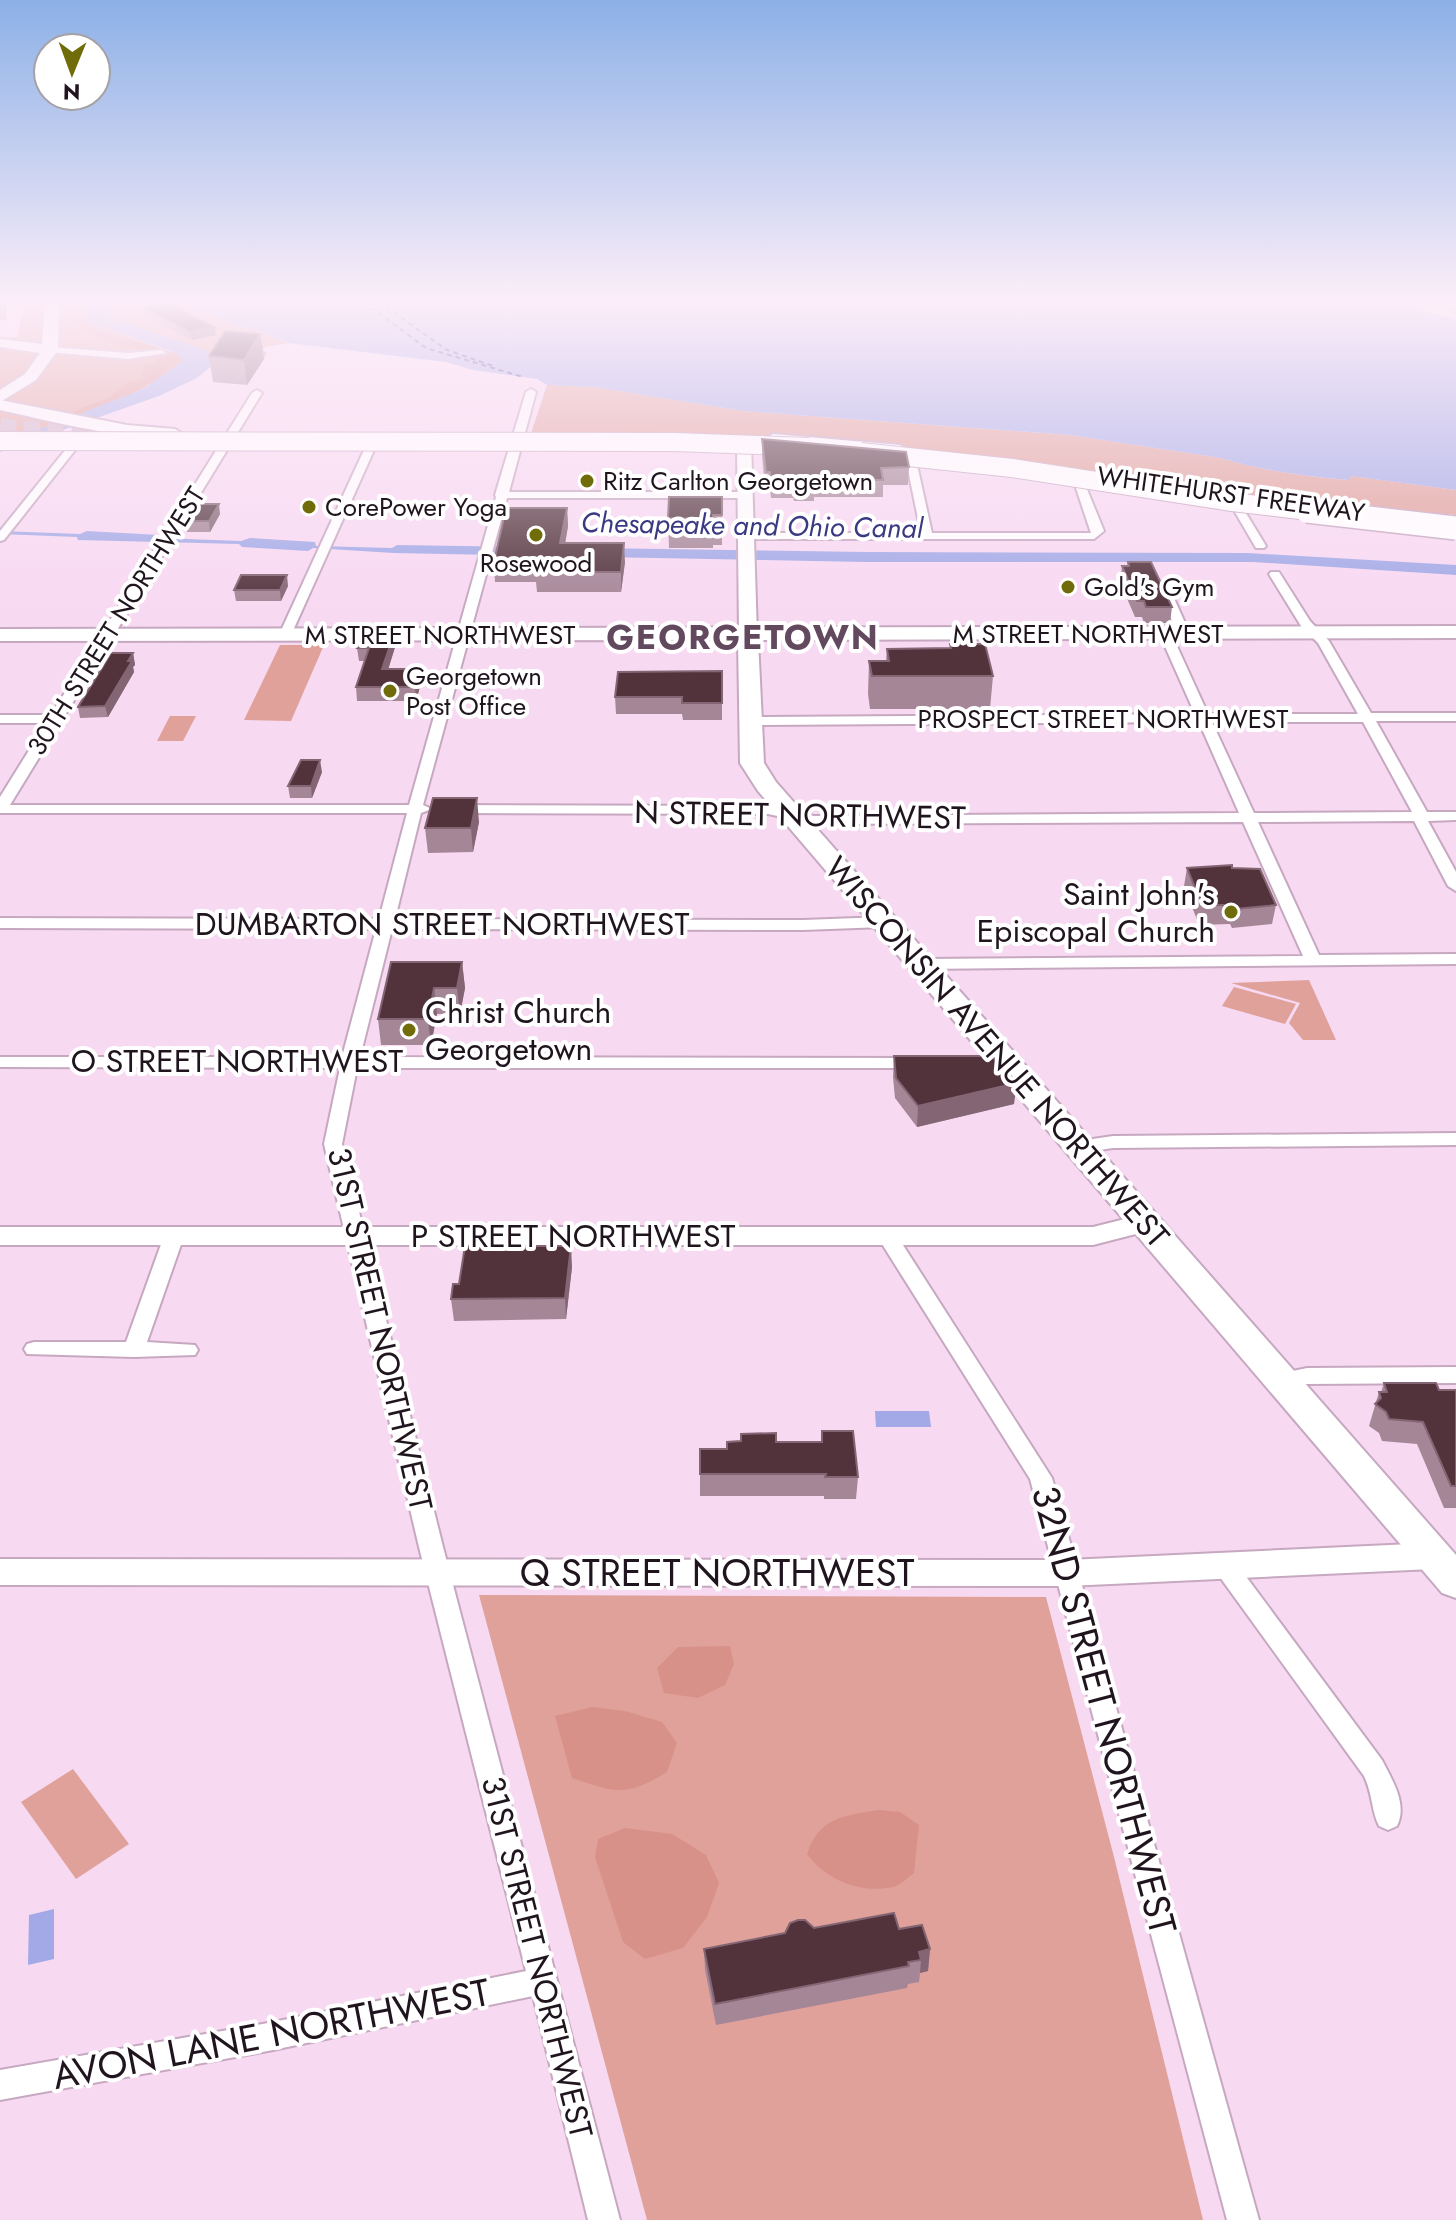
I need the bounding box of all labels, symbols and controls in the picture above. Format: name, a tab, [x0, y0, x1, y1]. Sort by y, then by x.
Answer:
north arrow	[32, 32, 112, 112]
text: N	[63, 76, 81, 108]
street label: WHITEHURST FREEWAY	[1095, 456, 1368, 532]
place label: Ritz Carlton Georgetown	[603, 462, 873, 500]
marker: Ritz Carlton Georgetown	[578, 472, 596, 490]
street label: 30TH STREET NORTHWEST	[18, 479, 214, 763]
place label: CorePower Yoga	[325, 488, 507, 526]
marker: CorePower Yoga	[300, 498, 318, 516]
water label: Chesapeake and Ohio Canal	[581, 502, 925, 549]
marker: Rosewood	[527, 526, 545, 544]
place label: Rosewood	[480, 544, 592, 582]
place label: Gold's Gym	[1084, 568, 1215, 606]
marker: Gold's Gym	[1059, 578, 1077, 596]
district label: GEORGETOWN	[606, 613, 880, 662]
street label: M STREET NORTHWEST	[953, 615, 1223, 653]
street label: M STREET NORTHWEST	[305, 616, 575, 654]
place label: Georgetown Post Office	[406, 657, 542, 725]
marker: Georgetown Post Office	[381, 682, 399, 700]
street label: PROSPECT STREET NORTHWEST	[918, 700, 1288, 738]
street label: N STREET NORTHWEST	[634, 789, 966, 841]
street label: WISCONSIN AVENUE NORTHWEST	[814, 846, 1180, 1258]
place label: Saint John's Episcopal Church	[976, 871, 1215, 954]
street label: DUMBARTON STREET NORTHWEST	[195, 901, 689, 947]
marker: Saint John's Episcopal Church	[1222, 903, 1240, 921]
place label: Christ Church Georgetown	[425, 989, 611, 1072]
marker: Christ Church Georgetown	[400, 1021, 418, 1039]
street label: O STREET NORTHWEST	[71, 1038, 403, 1084]
street label: 31ST STREET NORTHWEST	[316, 1143, 444, 1515]
street label: P STREET NORTHWEST	[411, 1213, 735, 1259]
street label: 32ND STREET NORTHWEST	[1018, 1479, 1191, 1941]
street label: Q STREET NORTHWEST	[520, 1545, 915, 1600]
street label: 31ST STREET NORTHWEST	[470, 1771, 604, 2143]
street label: AVON LANE NORTHWEST	[48, 1964, 495, 2103]

